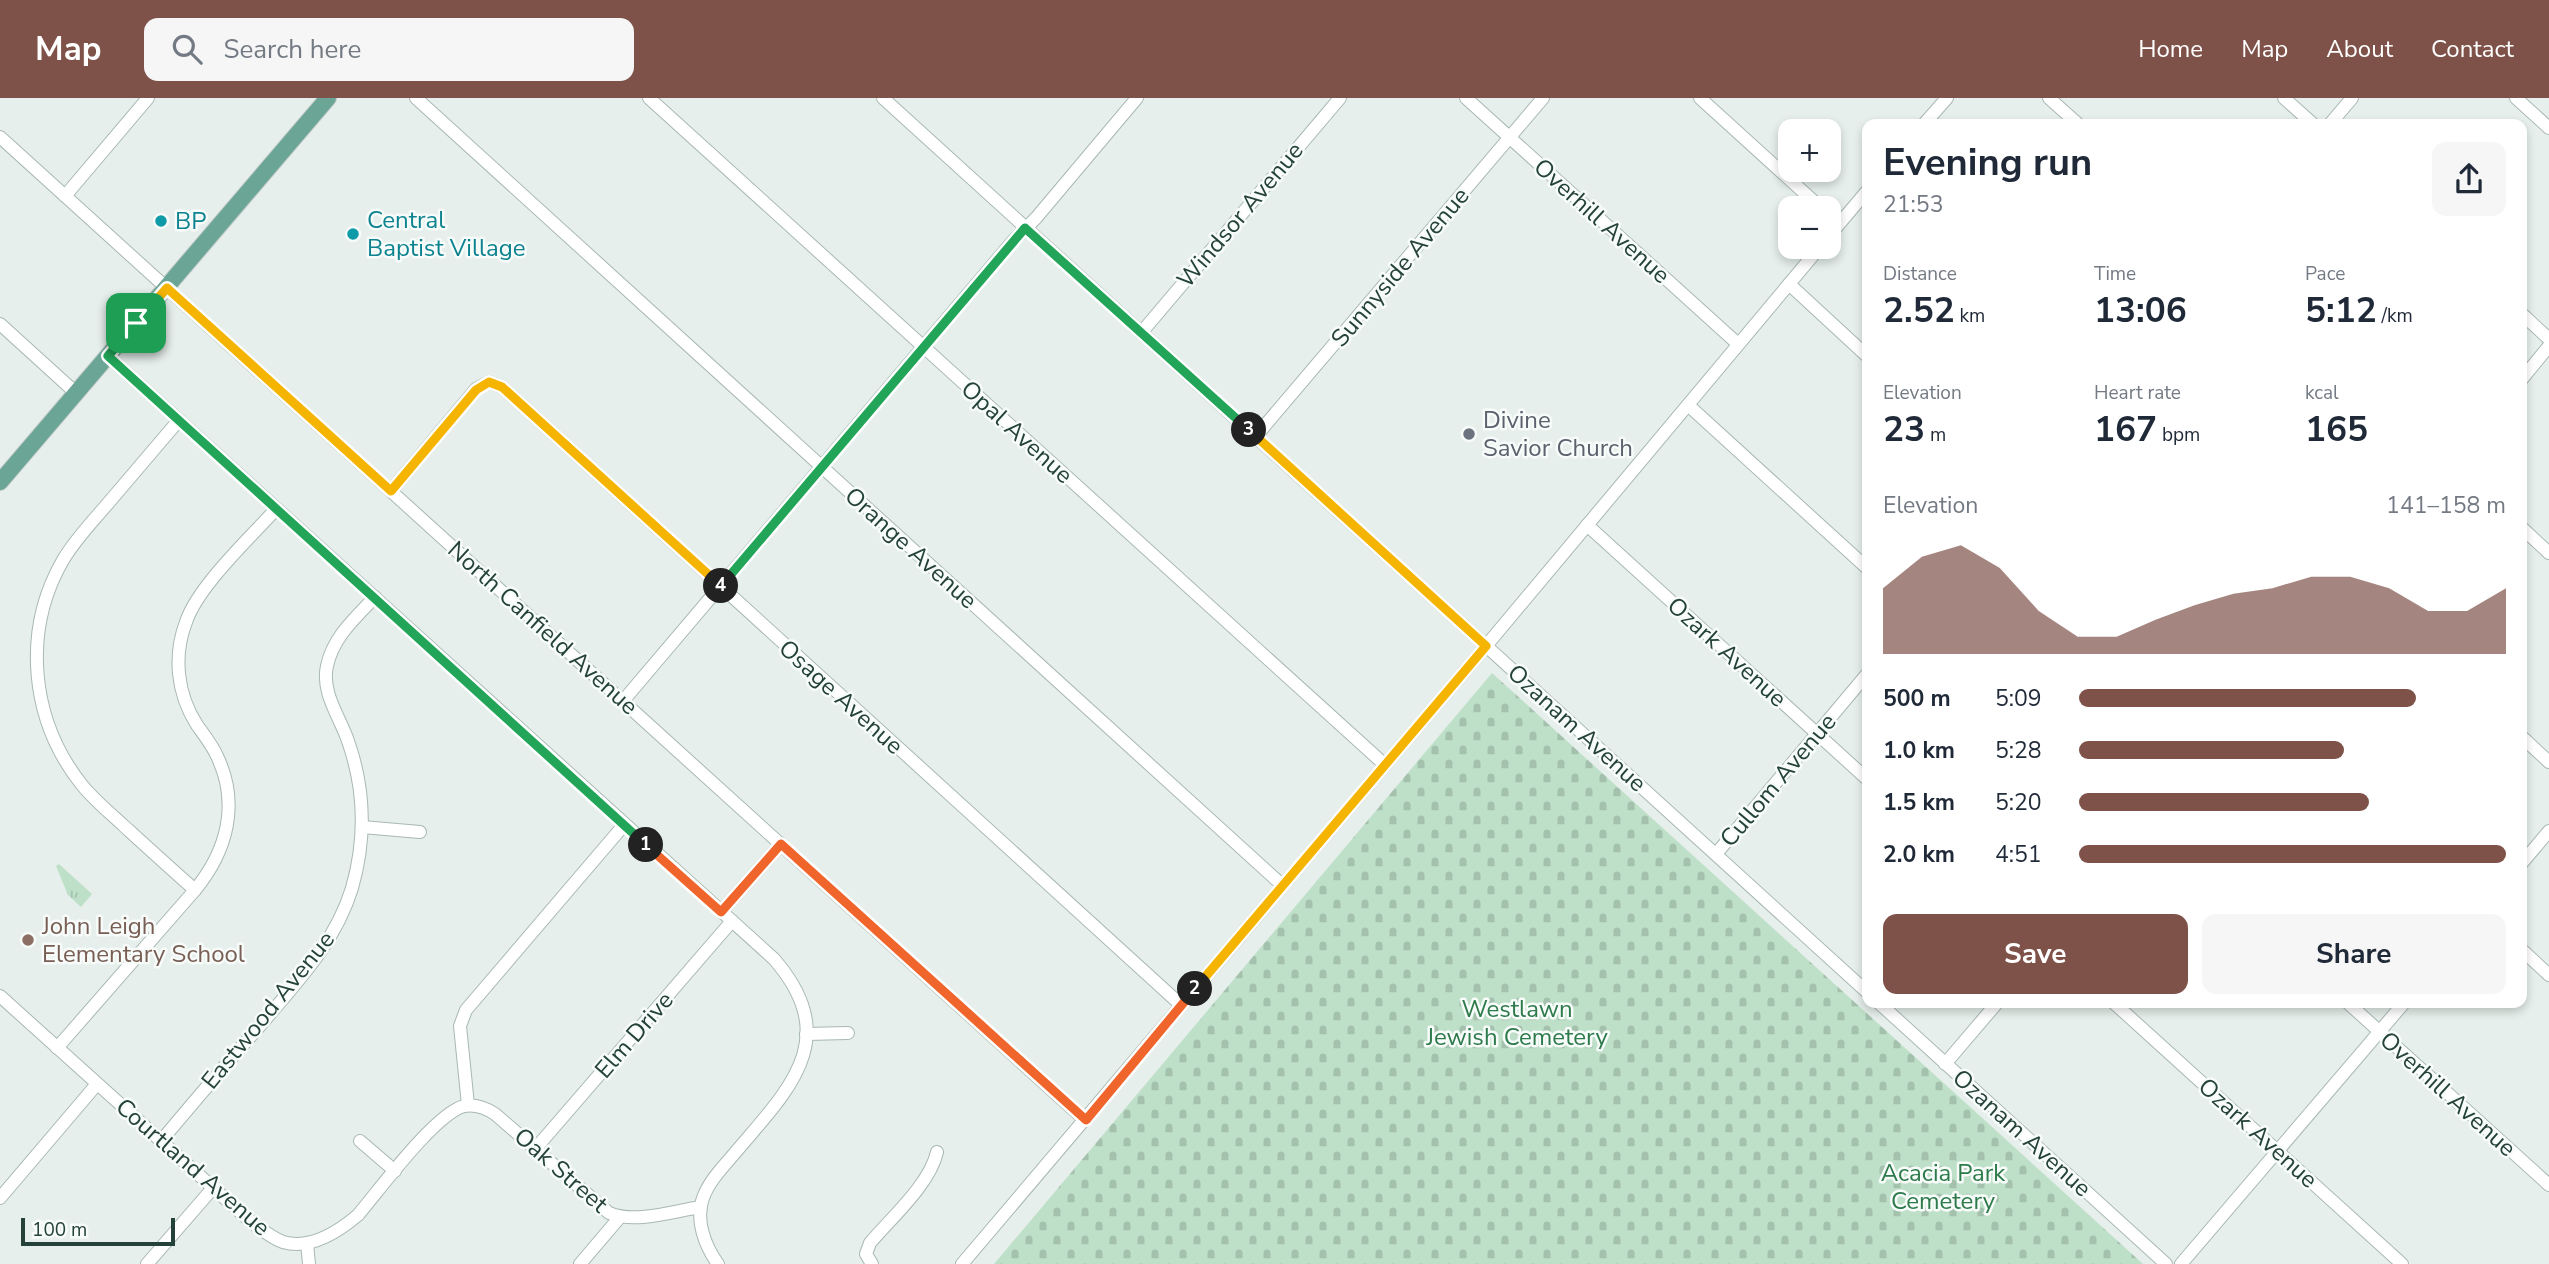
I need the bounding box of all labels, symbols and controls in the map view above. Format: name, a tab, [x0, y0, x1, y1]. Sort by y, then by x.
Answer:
search box	[144, 18, 634, 81]
text: Map	[35, 27, 102, 72]
icon: search	[168, 30, 206, 68]
text: Search here	[224, 32, 361, 67]
text: Home	[2138, 33, 2203, 65]
text: Map	[2241, 33, 2288, 65]
text: About	[2326, 33, 2393, 65]
text: Contact	[2431, 33, 2514, 65]
map controls	[1778, 119, 1841, 259]
button: +	[1778, 119, 1841, 182]
street label: Windsor Avenue	[1170, 135, 1310, 295]
text: Evening run	[1883, 137, 2092, 188]
button: share	[2432, 142, 2506, 216]
street label: Overhill Avenue	[1527, 151, 1677, 291]
street label: Sunnyside Avenue	[1324, 180, 1476, 354]
text: 21:53	[1883, 189, 1943, 220]
button: −	[1778, 196, 1841, 259]
place label: Central Baptist Village	[367, 204, 526, 264]
place label: BP	[175, 205, 206, 237]
marker: BP	[153, 213, 169, 229]
marker: Central Baptist Village	[345, 226, 361, 242]
text: Distance	[1883, 261, 1957, 287]
text: Time	[2094, 261, 2136, 287]
text: Pace	[2305, 261, 2345, 287]
text: 2.52	[1883, 287, 1955, 334]
text: 13:06	[2094, 287, 2187, 334]
text: 5:12	[2305, 287, 2377, 334]
pin	[106, 293, 166, 353]
text: km	[1955, 303, 1985, 329]
text: /km	[2377, 303, 2413, 329]
icon: arrive	[117, 304, 155, 342]
street label: Opal Avenue	[954, 373, 1080, 491]
text: Elevation	[1883, 380, 1962, 406]
text: Heart rate	[2094, 380, 2181, 406]
text: kcal	[2305, 380, 2339, 406]
place label: Divine Savior Church	[1483, 404, 1633, 464]
text: 23	[1883, 406, 1925, 453]
text: 167	[2094, 406, 2157, 453]
text: 165	[2305, 406, 2368, 453]
pin: 3	[1232, 412, 1266, 448]
text: 3	[1243, 416, 1254, 442]
text: m	[1925, 422, 1946, 448]
text: bpm	[2157, 422, 2200, 448]
marker: Divine Savior Church	[1461, 426, 1477, 442]
street label: Orange Avenue	[838, 480, 984, 616]
text: Elevation	[1883, 490, 1978, 521]
text: 141–158 m	[2386, 490, 2506, 521]
street label: North Canfield Avenue	[441, 534, 645, 722]
pin: 4	[704, 568, 738, 603]
text: 4	[715, 572, 726, 598]
street label: Ozark Avenue	[1660, 590, 1794, 714]
street label: Osage Avenue	[772, 632, 910, 762]
street label: Ozanam Avenue	[1501, 657, 1653, 799]
text: 500 m	[1883, 683, 1951, 714]
text: 5:09	[1995, 683, 2042, 714]
street label: Cullom Avenue	[1713, 706, 1843, 854]
text: 1.0 km	[1883, 735, 1955, 766]
text: 5:28	[1995, 735, 2042, 766]
text: 1.5 km	[1883, 787, 1955, 818]
text: 5:20	[1995, 787, 2042, 818]
pin: 1	[628, 828, 664, 862]
text: 1	[640, 831, 651, 857]
text: 2.0 km	[1883, 839, 1955, 870]
text: 4:51	[1995, 839, 2042, 870]
place label: John Leigh Elementary School	[41, 910, 245, 970]
button: Save	[1883, 914, 2188, 994]
button: Share	[2202, 914, 2506, 994]
street label: Eastwood Avenue	[194, 924, 342, 1096]
marker: John Leigh Elementary School	[20, 932, 36, 948]
pin: 2	[1178, 972, 1212, 1006]
text: 2	[1189, 975, 1200, 1001]
street label: Elm Drive	[588, 985, 680, 1085]
park label: Westlawn Jewish Cemetery	[1425, 993, 1608, 1053]
street label: Overhill Avenue	[2373, 1024, 2523, 1164]
street label: Ozanam Avenue	[1946, 1062, 2098, 1204]
street label: Ozark Avenue	[2191, 1071, 2325, 1195]
street label: Courtland Avenue	[109, 1091, 277, 1243]
street label: Oak Street	[507, 1120, 615, 1220]
park label: Acacia Park Cemetery	[1881, 1157, 2006, 1217]
scale bar	[21, 1215, 175, 1247]
text: 100 m	[32, 1217, 87, 1243]

